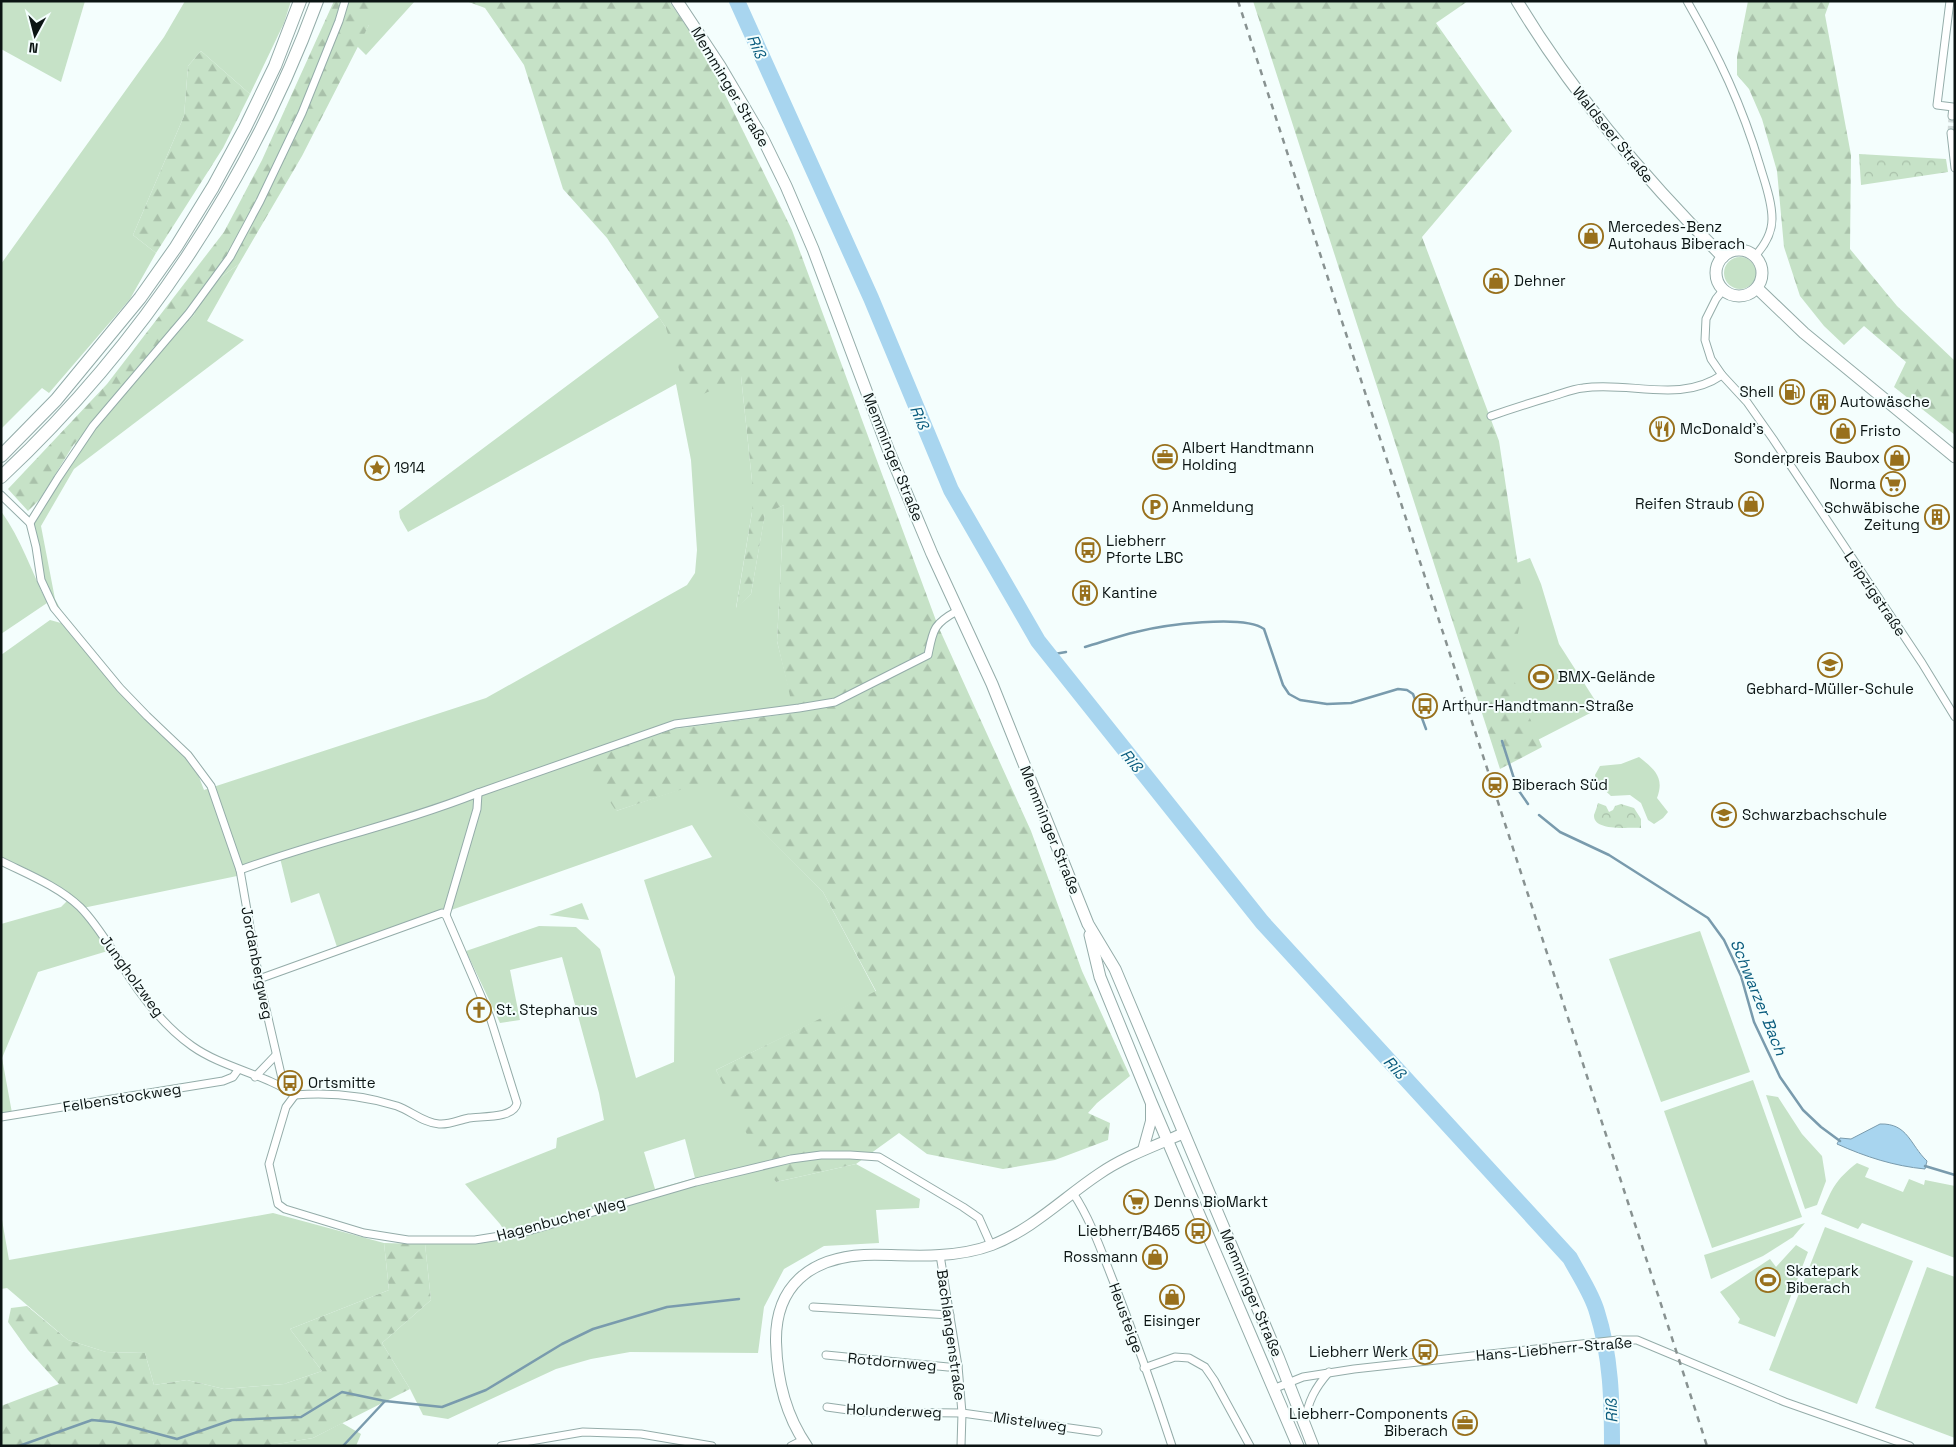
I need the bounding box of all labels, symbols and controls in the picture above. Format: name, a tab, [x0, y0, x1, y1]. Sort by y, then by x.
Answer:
north arrow	[10, 10, 60, 60]
street label: Memminger Straße	[687, 23, 774, 150]
water label: Riß	[742, 31, 771, 62]
text: N	[28, 38, 39, 57]
street label: Waldseer Straße	[1569, 83, 1658, 187]
place label: Mercedes-Benz Autohaus Biberach	[1608, 217, 1745, 253]
shop icon: Mercedes-Benz Autohaus Biberach	[1578, 223, 1604, 249]
shop icon: Dehner	[1483, 268, 1509, 294]
place label: Dehner	[1514, 271, 1566, 290]
fuel station icon: Shell	[1779, 379, 1805, 405]
place label: Shell	[1739, 382, 1774, 401]
building icon: Autowäsche	[1810, 389, 1836, 415]
street label: Memminger Straße	[859, 390, 928, 524]
place label: Autowäsche	[1840, 392, 1930, 411]
water label: Riß	[905, 402, 934, 433]
restaurant icon: McDonald's	[1649, 416, 1675, 442]
shop icon: Fristo	[1830, 418, 1856, 444]
place label: McDonald's	[1680, 419, 1764, 438]
place label: Fristo	[1860, 421, 1901, 440]
place label: Albert Handtmann Holding	[1182, 438, 1314, 474]
office icon: Albert Handtmann Holding	[1152, 444, 1178, 470]
shop icon: Sonderpreis Baubox	[1884, 445, 1910, 471]
place label: Sonderpreis Baubox	[1734, 448, 1880, 467]
place icon: 1914	[364, 455, 390, 481]
place label: 1914	[394, 458, 425, 477]
supermarket icon: Norma	[1880, 471, 1906, 497]
place label: Norma	[1830, 474, 1876, 493]
shop icon: Reifen Straub	[1738, 491, 1764, 517]
parking icon: Anmeldung	[1142, 494, 1168, 520]
place label: Reifen Straub	[1635, 494, 1734, 513]
place label: Anmeldung	[1172, 497, 1254, 516]
place label: Schwäbische Zeitung	[1824, 498, 1920, 534]
building icon: Schwäbische Zeitung	[1924, 504, 1950, 530]
place label: Liebherr Pforte LBC	[1106, 531, 1183, 567]
bus stop icon: Liebherr Pforte LBC	[1075, 537, 1101, 563]
street label: Leipzigstraße	[1840, 548, 1911, 640]
building icon: Kantine	[1072, 580, 1098, 606]
place label: Kantine	[1102, 583, 1158, 602]
school or university icon: Gebhard-Müller-Schule	[1817, 652, 1843, 678]
sports icon: BMX-Gelände	[1528, 664, 1554, 690]
place label: BMX-Gelände	[1558, 667, 1656, 686]
place label: Gebhard-Müller-Schule	[1746, 679, 1914, 698]
bus stop icon: Arthur-Handtmann-Straße	[1412, 693, 1438, 719]
place label: Arthur-Handtmann-Straße	[1442, 696, 1634, 715]
water label: Riß	[1116, 744, 1148, 777]
street label: Memminger Straße	[1016, 763, 1085, 897]
station icon: Biberach Süd	[1482, 772, 1508, 798]
place label: Biberach Süd	[1512, 775, 1608, 794]
school or university icon: Schwarzbachschule	[1711, 802, 1737, 828]
place label: Schwarzbachschule	[1742, 805, 1887, 824]
street label: Jordanbergweg	[237, 905, 278, 1021]
street label: Jungholzweg	[96, 931, 169, 1020]
water label: Schwarzer Bach	[1726, 936, 1792, 1060]
church icon: St. Stephanus	[466, 997, 492, 1023]
place label: St. Stephanus	[496, 1000, 598, 1019]
water label: Riß	[1379, 1051, 1411, 1084]
bus stop icon: Ortsmitte	[277, 1070, 303, 1096]
place label: Ortsmitte	[308, 1073, 376, 1092]
street label: Felbenstockweg	[61, 1079, 182, 1116]
supermarket icon: Denns BioMarkt	[1123, 1189, 1149, 1215]
street label: Hagenbucher Weg	[494, 1192, 627, 1245]
place label: Denns BioMarkt	[1154, 1192, 1268, 1211]
bus stop icon: Liebherr/B465	[1185, 1218, 1211, 1244]
place label: Liebherr/B465	[1078, 1221, 1180, 1240]
street label: Memminger Straße	[1216, 1226, 1287, 1360]
shop icon: Rossmann	[1142, 1244, 1168, 1270]
place label: Rossmann	[1064, 1247, 1138, 1266]
place label: Skatepark Biberach	[1786, 1261, 1859, 1297]
sports icon: Skatepark Biberach	[1755, 1267, 1781, 1293]
street label: Bachlangenstraße	[933, 1268, 970, 1402]
street label: Heusteige	[1105, 1280, 1148, 1356]
shop icon: Eisinger	[1159, 1284, 1185, 1310]
place label: Eisinger	[1143, 1311, 1201, 1330]
street label: Hans-Liebherr-Straße	[1475, 1332, 1633, 1365]
bus stop icon: Liebherr Werk	[1412, 1339, 1438, 1365]
place label: Liebherr Werk	[1309, 1342, 1408, 1361]
street label: Rotdornweg	[847, 1348, 937, 1375]
water label: Riß	[1600, 1397, 1623, 1424]
street label: Holunderweg	[846, 1399, 942, 1422]
place label: Liebherr-Components Biberach	[1289, 1404, 1448, 1440]
street label: Mistelweg	[992, 1407, 1068, 1436]
office icon: Liebherr-Components Biberach	[1452, 1410, 1478, 1436]

